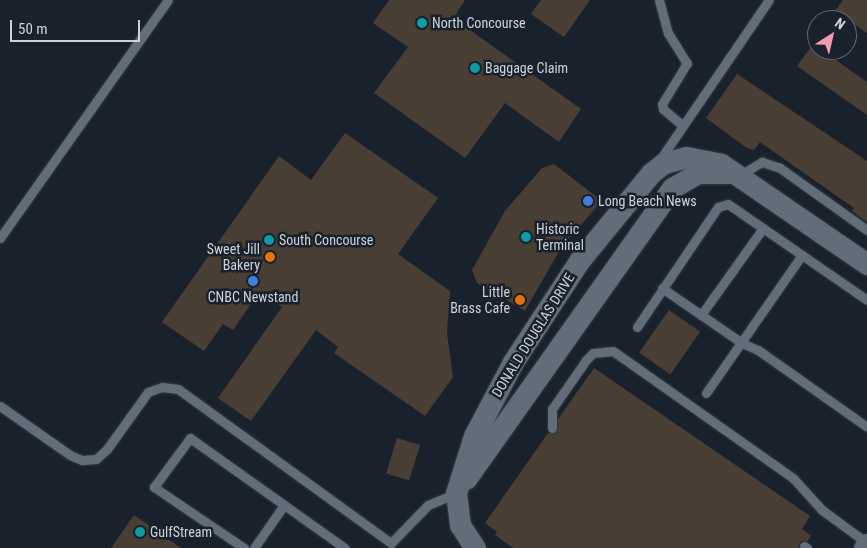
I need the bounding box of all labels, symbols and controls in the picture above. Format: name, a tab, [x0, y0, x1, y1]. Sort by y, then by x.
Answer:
scale bar	[12, 10, 142, 42]
north arrow	[807, 10, 857, 60]
place label: North Concourse	[432, 15, 526, 31]
text: N	[832, 15, 848, 33]
marker: North Concourse	[416, 17, 428, 29]
text: 50 m	[18, 20, 48, 38]
place label: Baggage Claim	[485, 60, 568, 76]
marker: Baggage Claim	[469, 62, 481, 74]
place label: Long Beach News	[598, 193, 697, 209]
marker: Long Beach News	[582, 195, 594, 207]
place label: Historic Terminal	[536, 221, 584, 253]
marker: Historic Terminal	[520, 231, 532, 243]
place label: South Concourse	[279, 232, 373, 248]
marker: South Concourse	[263, 234, 275, 246]
place label: Sweet Jill Bakery	[207, 241, 260, 274]
marker: Sweet Jill Bakery	[264, 251, 276, 263]
street label: DONALD DOUGLAS DRIVE	[488, 270, 578, 400]
marker: CNBC Newstand	[247, 275, 259, 287]
place label: Little Brass Cafe	[450, 284, 510, 316]
place label: CNBC Newstand	[208, 289, 298, 305]
marker: Little Brass Cafe	[514, 294, 526, 306]
place label: GulfStream	[150, 524, 212, 540]
marker: GulfStream	[134, 526, 146, 538]

